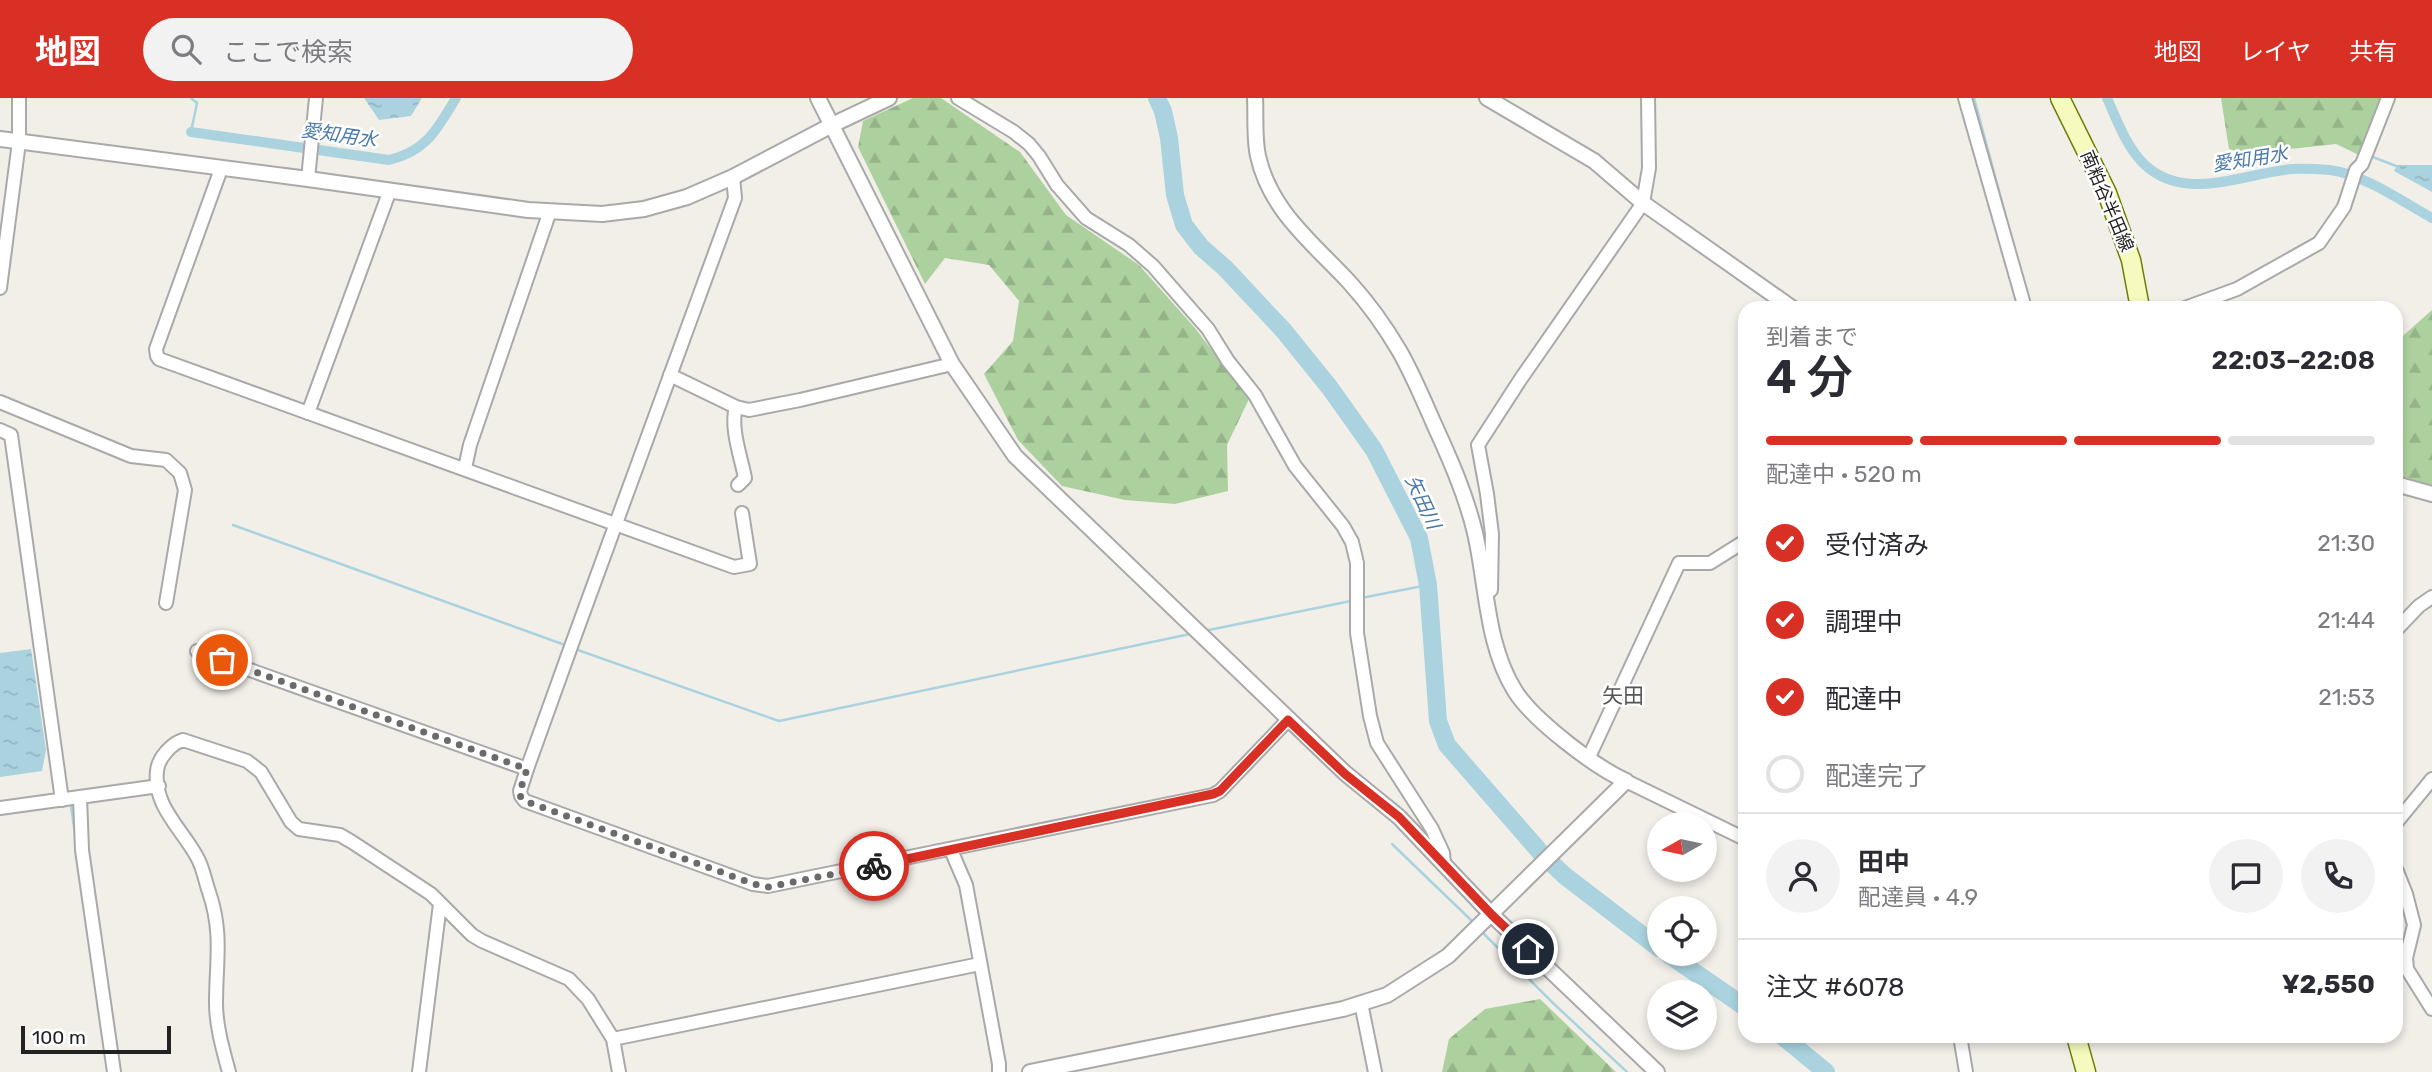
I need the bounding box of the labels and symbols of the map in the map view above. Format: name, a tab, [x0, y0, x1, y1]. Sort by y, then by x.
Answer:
water label: 愛知用水	[300, 118, 380, 152]
water label: 愛知用水	[2211, 141, 2291, 176]
street label: 南粕谷半田線	[2076, 147, 2138, 255]
water label: 矢田川	[1401, 471, 1446, 534]
pin	[192, 630, 252, 690]
district label: 矢田	[1602, 683, 1644, 708]
north arrow	[1647, 812, 1717, 882]
courier	[839, 831, 909, 901]
pin	[1498, 919, 1558, 979]
scale bar	[21, 1023, 172, 1055]

